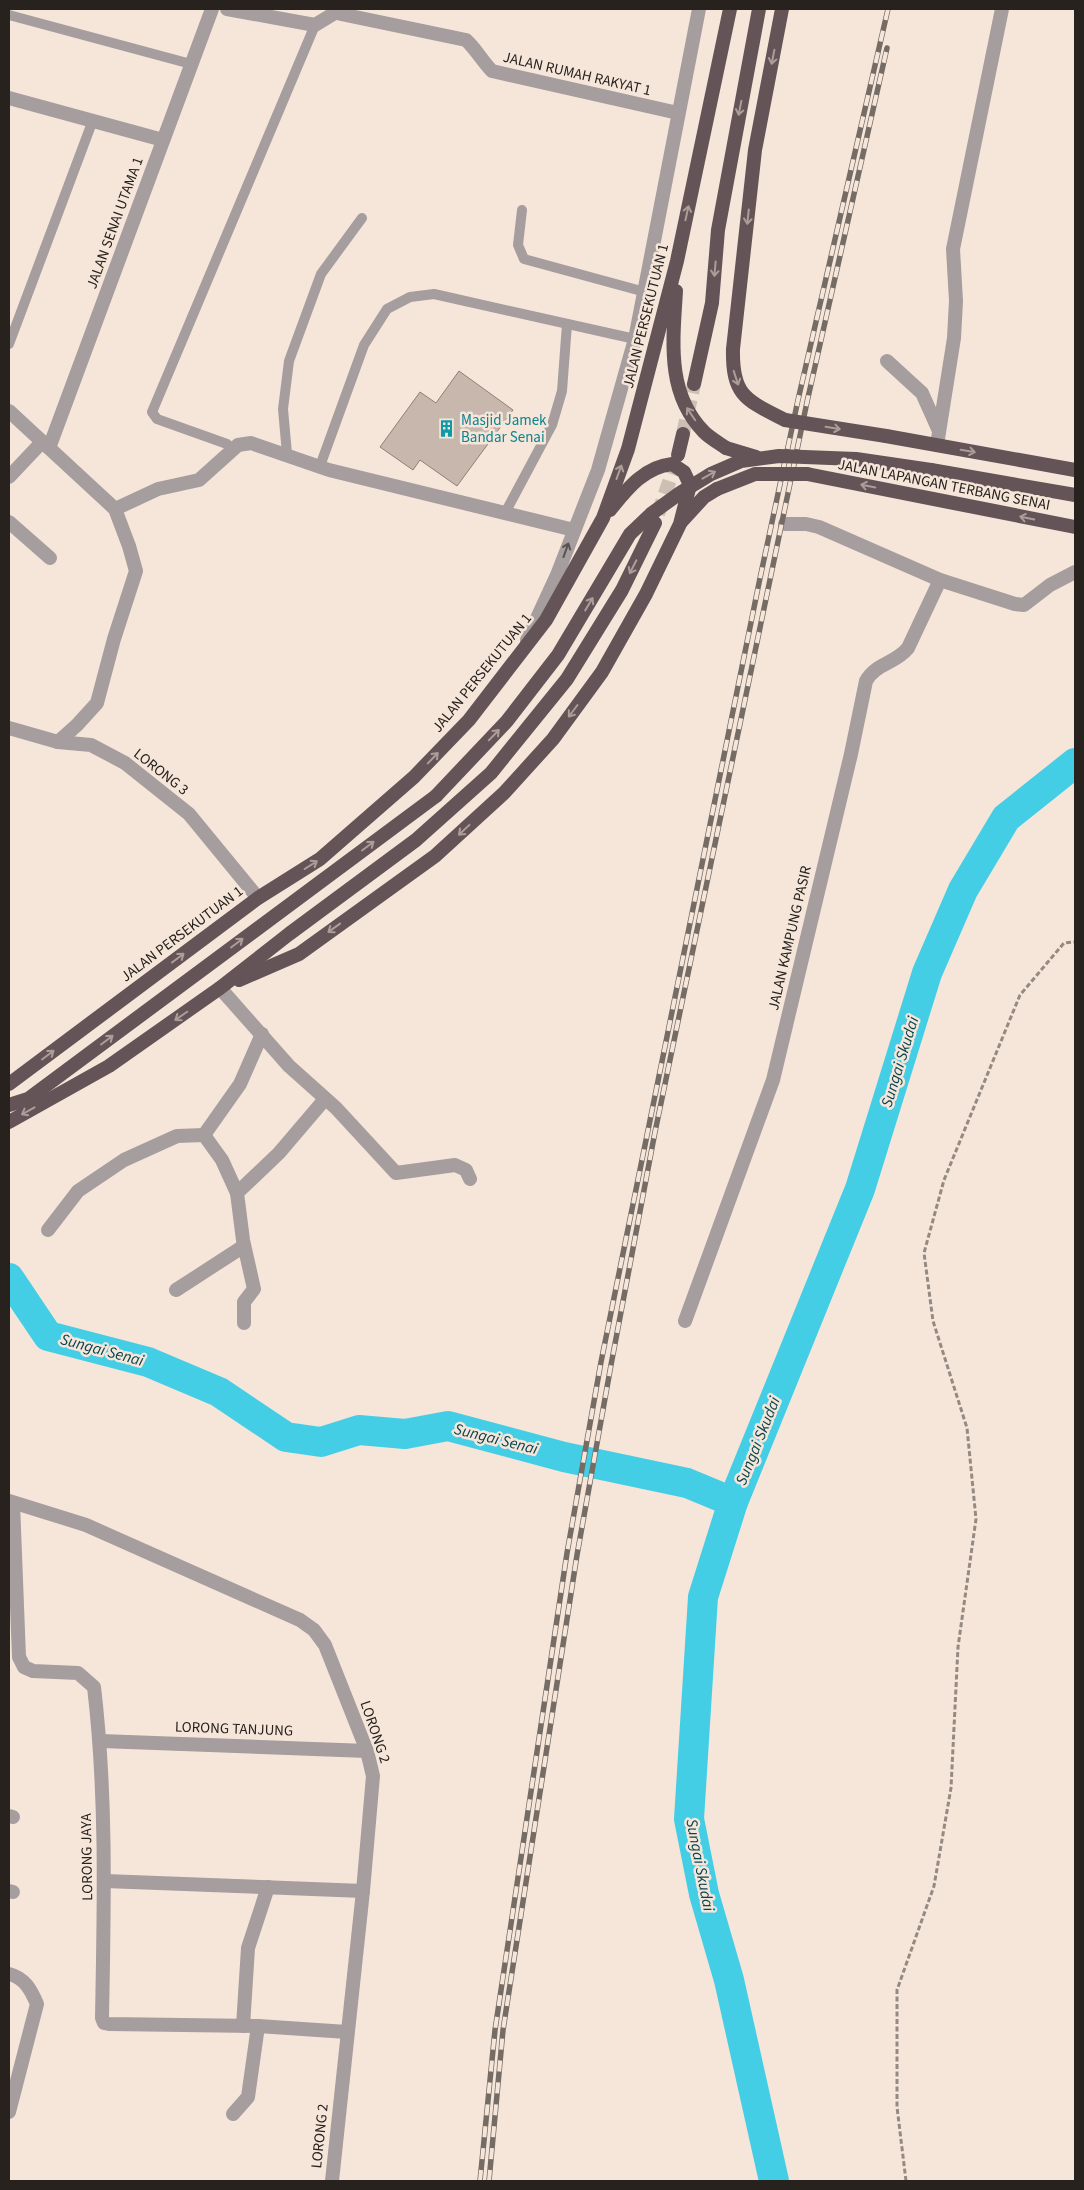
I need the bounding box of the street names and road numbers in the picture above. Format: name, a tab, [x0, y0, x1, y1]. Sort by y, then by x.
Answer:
street label: JALAN RUMAH RAKYAT 1	[501, 47, 653, 101]
street label: JALAN SENAI UTAMA 1	[81, 154, 149, 292]
street label: JALAN PERSEKUTUAN 1	[618, 242, 674, 390]
street label: JALAN LAPANGAN TERBANG SENAI	[836, 454, 1052, 516]
street label: JALAN PERSEKUTUAN 1	[427, 609, 537, 737]
street label: LORONG 3	[129, 744, 193, 800]
street label: JALAN KAMPUNG PASIR	[763, 863, 817, 1012]
street label: JALAN PERSEKUTUAN 1	[117, 881, 247, 987]
street label: LORONG 2	[355, 1698, 395, 1766]
street label: LORONG TANJUNG	[174, 1716, 294, 1742]
street label: LORONG JAYA	[76, 1812, 98, 1901]
street label: LORONG 2	[306, 2103, 334, 2169]

